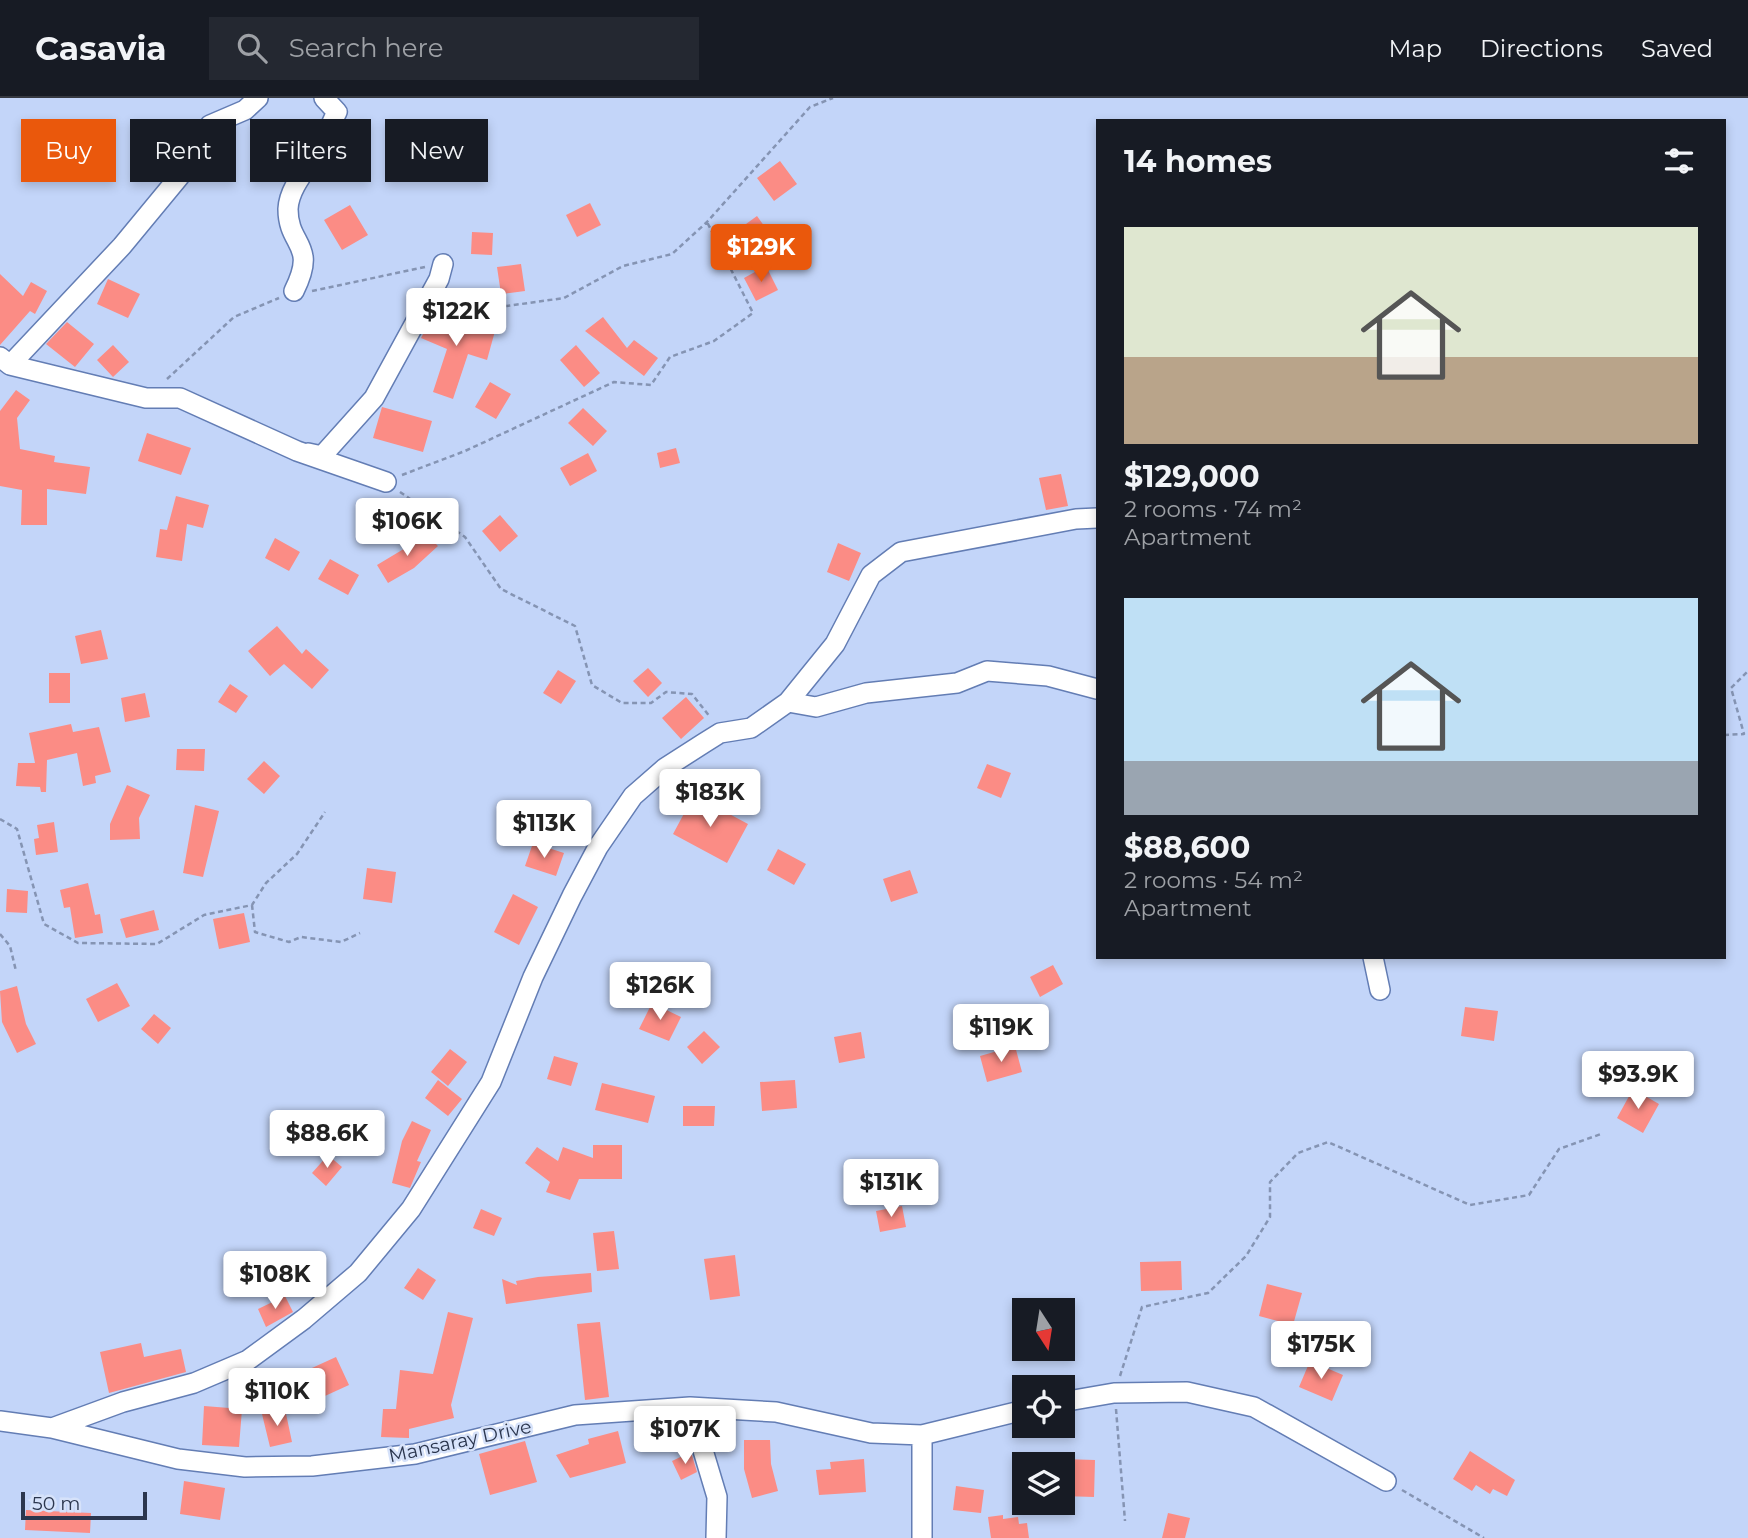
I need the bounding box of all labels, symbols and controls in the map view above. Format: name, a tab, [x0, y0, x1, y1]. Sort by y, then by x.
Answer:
search box	[209, 17, 699, 80]
text: Casavia	[35, 28, 167, 68]
icon: search	[233, 29, 271, 67]
text: Search here	[289, 32, 443, 64]
text: Map	[1389, 34, 1442, 63]
text: Directions	[1480, 34, 1603, 63]
text: Saved	[1641, 34, 1713, 63]
chip: Buy	[21, 119, 116, 182]
chip: Rent	[130, 119, 236, 182]
chip: Filters	[250, 119, 371, 182]
chip: New	[385, 119, 488, 182]
icon: filters	[1660, 142, 1698, 180]
text: 14 homes	[1124, 143, 1272, 180]
pin: $129K	[712, 225, 810, 284]
text: $129K	[727, 233, 795, 261]
icon: home	[1348, 272, 1474, 398]
pin: $122K	[407, 288, 505, 348]
text: $122K	[422, 297, 490, 325]
text: $129,000	[1124, 458, 1260, 495]
text: 2 rooms · 74 m²	[1124, 495, 1302, 523]
pin: $106K	[358, 498, 456, 558]
text: $106K	[372, 507, 442, 535]
text: Apartment	[1124, 523, 1252, 551]
icon: home	[1348, 643, 1474, 769]
pin: $183K	[661, 770, 759, 829]
text: $183K	[675, 778, 745, 806]
pin: $113K	[495, 800, 593, 860]
text: $113K	[512, 809, 576, 837]
text: $88,600	[1124, 829, 1250, 866]
text: 2 rooms · 54 m²	[1124, 866, 1303, 894]
text: Apartment	[1124, 894, 1252, 922]
pin: $126K	[611, 962, 709, 1022]
text: $126K	[626, 971, 694, 999]
pin: $119K	[952, 1004, 1050, 1064]
text: $119K	[969, 1013, 1033, 1041]
pin: $93.9K	[1581, 1052, 1695, 1111]
text: $93.9K	[1598, 1060, 1678, 1088]
pin: $88.6K	[270, 1110, 384, 1170]
text: $88.6K	[286, 1119, 368, 1147]
pin: $131K	[842, 1160, 940, 1219]
text: $131K	[859, 1168, 923, 1196]
pin: $108K	[226, 1252, 324, 1311]
text: $108K	[239, 1260, 311, 1288]
north arrow	[1012, 1298, 1074, 1362]
map controls	[1012, 1298, 1075, 1515]
pin: $175K	[1272, 1322, 1370, 1381]
text: $175K	[1287, 1330, 1355, 1358]
pin: $110K	[228, 1368, 326, 1428]
button: locate	[1012, 1375, 1075, 1438]
text: $110K	[244, 1377, 310, 1405]
pin: $107K	[636, 1406, 734, 1466]
street label: Mansaray Drive	[386, 1415, 534, 1467]
text: $107K	[650, 1415, 720, 1443]
button: layers	[1012, 1452, 1075, 1515]
scale bar	[21, 1489, 147, 1521]
text: 50 m	[32, 1492, 80, 1515]

